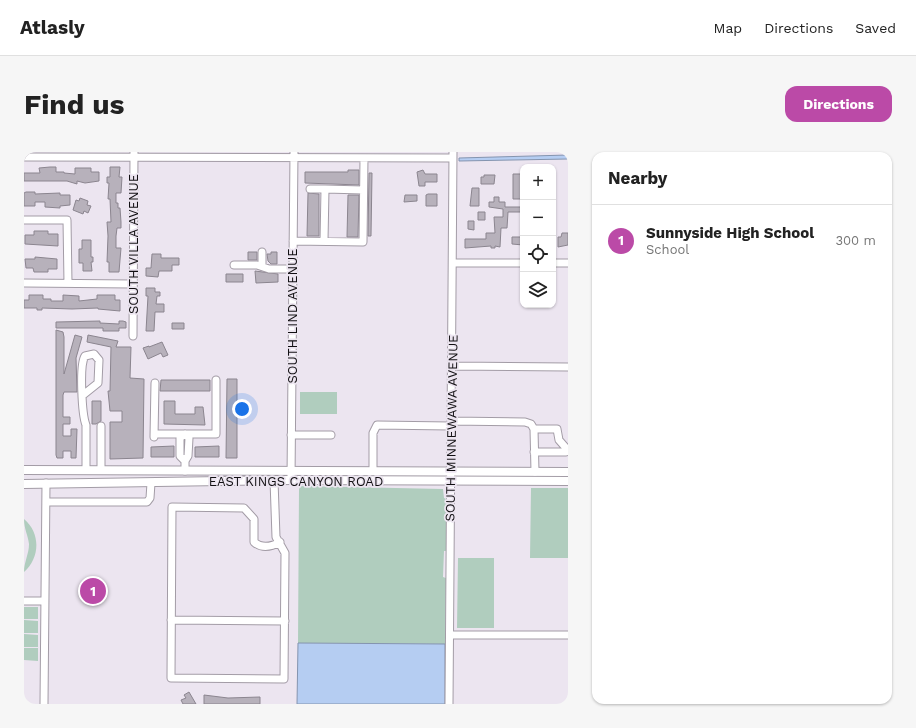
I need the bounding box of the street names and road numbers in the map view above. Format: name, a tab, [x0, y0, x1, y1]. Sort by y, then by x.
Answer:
street label: SOUTH VILLA AVENUE	[126, 174, 141, 314]
street label: SOUTH LIND AVENUE	[285, 248, 300, 384]
street label: SOUTH MINNEWAWA AVENUE	[442, 334, 461, 522]
street label: EAST KINGS CANYON ROAD	[209, 474, 383, 489]

